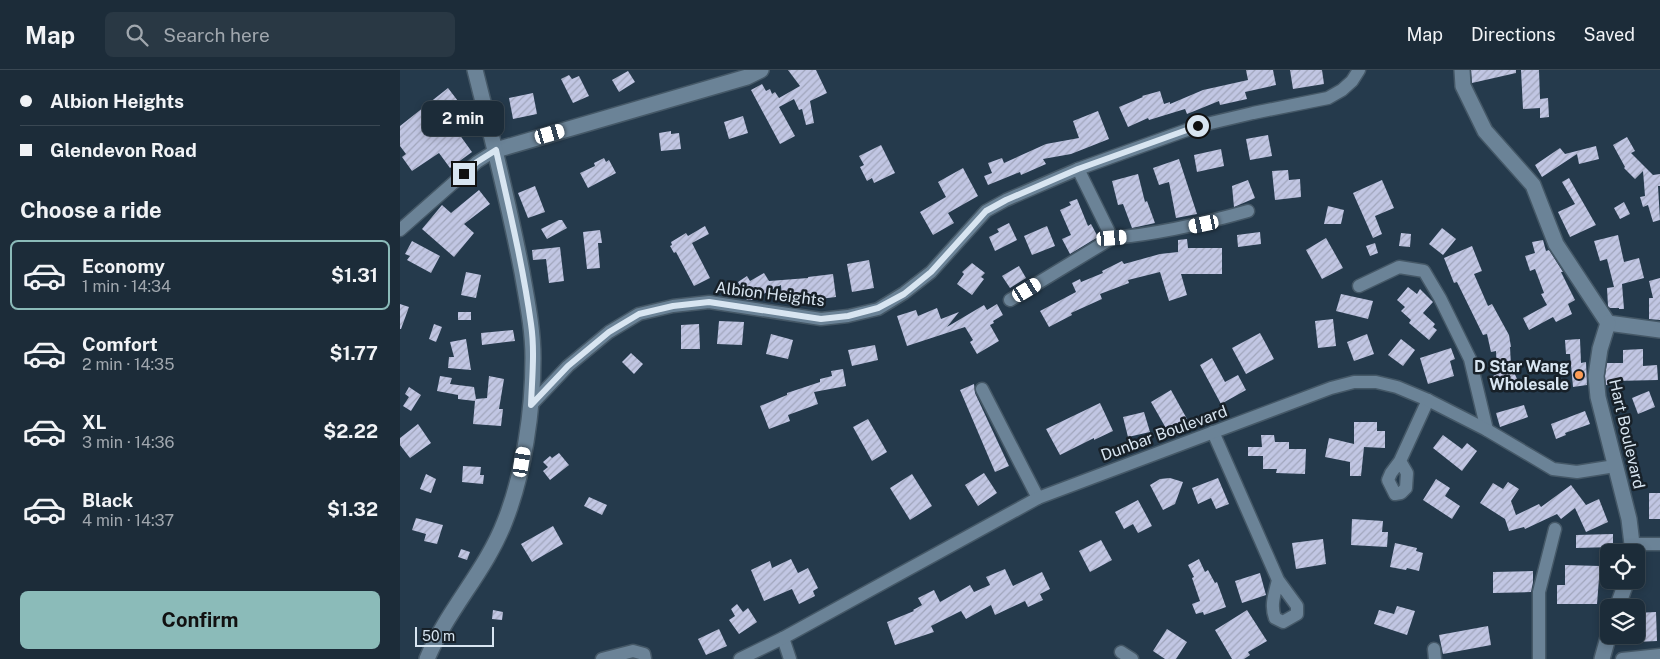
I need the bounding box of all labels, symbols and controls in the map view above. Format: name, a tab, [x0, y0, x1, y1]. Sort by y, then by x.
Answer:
search box	[105, 12, 455, 57]
text: Map	[25, 21, 75, 49]
icon: search	[123, 21, 151, 49]
text: Search here	[163, 24, 270, 46]
text: Map	[1406, 24, 1443, 45]
text: Directions	[1471, 24, 1556, 45]
text: Saved	[1584, 24, 1635, 45]
text: Albion Heights	[50, 90, 184, 112]
callout: 2 min	[423, 102, 505, 136]
text: 2 min	[442, 109, 484, 128]
route start	[1187, 115, 1209, 137]
car	[533, 123, 566, 145]
text: Glendevon Road	[50, 139, 197, 161]
route end	[453, 163, 475, 185]
text: Choose a ride	[20, 197, 162, 223]
car	[1187, 214, 1220, 234]
car	[1096, 229, 1127, 247]
icon: car	[22, 253, 67, 298]
text: Economy	[82, 255, 165, 277]
text: $1.31	[331, 264, 378, 286]
car	[1010, 276, 1043, 304]
text: 1 min · 14:34	[82, 277, 171, 296]
street label: Albion Heights	[714, 278, 826, 310]
icon: car	[22, 331, 67, 376]
text: Comfort	[82, 333, 158, 355]
text: $1.77	[329, 342, 378, 364]
text: 2 min · 14:35	[82, 355, 174, 374]
place label: D Star Wang Wholesale	[1474, 357, 1569, 394]
marker: D Star Wang Wholesale	[1573, 369, 1585, 381]
street label: Hart Boulevard	[1605, 377, 1649, 491]
street label: Dunbar Boulevard	[1098, 401, 1230, 465]
icon: car	[22, 409, 67, 454]
text: XL	[82, 411, 107, 433]
text: $2.22	[323, 420, 378, 442]
text: 3 min · 14:36	[82, 433, 175, 452]
car	[512, 446, 531, 478]
icon: car	[22, 487, 67, 532]
text: Black	[82, 489, 133, 511]
text: $1.32	[327, 498, 378, 520]
text: 4 min · 14:37	[82, 511, 174, 530]
map controls	[1600, 544, 1645, 644]
button: locate	[1600, 544, 1645, 589]
button: Confirm	[20, 591, 380, 649]
button: layers	[1600, 599, 1645, 644]
scale bar	[415, 624, 494, 647]
text: 50 m	[422, 628, 455, 644]

